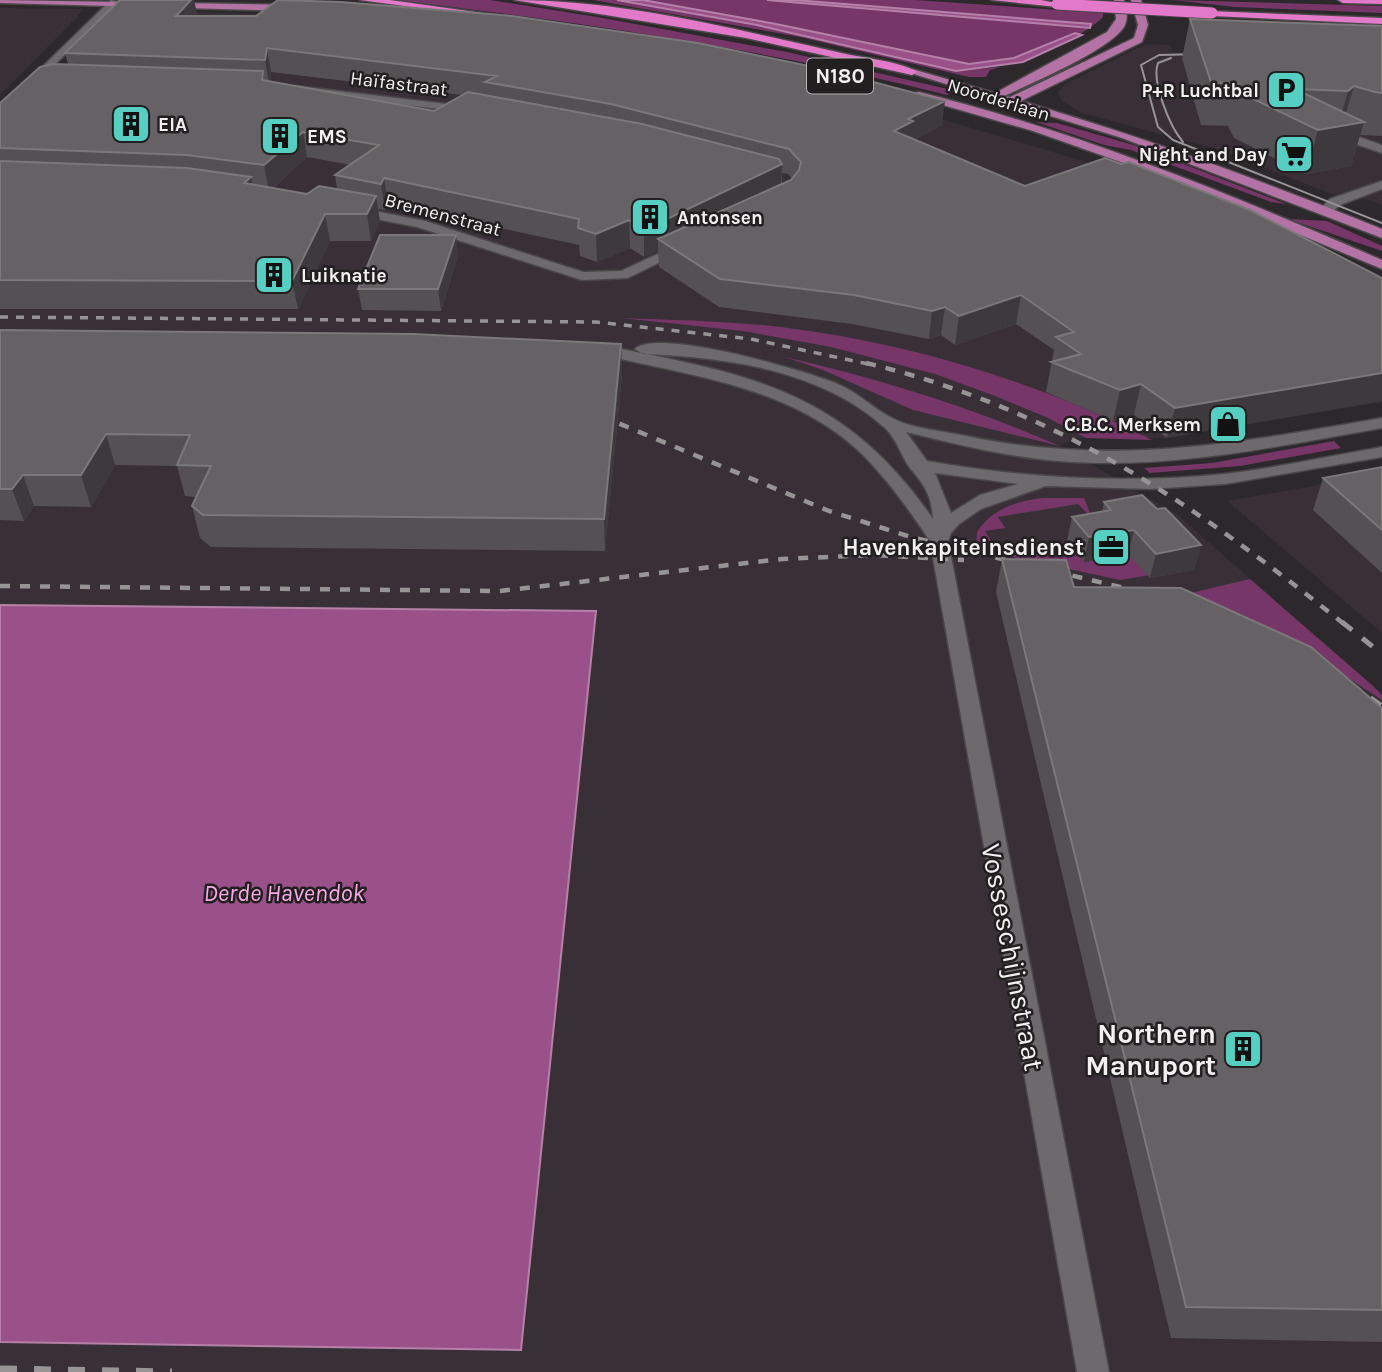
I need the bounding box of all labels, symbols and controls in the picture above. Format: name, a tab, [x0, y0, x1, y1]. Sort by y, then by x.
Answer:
road number: N180	[807, 58, 873, 94]
street label: Haïfastraat	[349, 67, 449, 101]
parking icon: P+R Luchtbal	[1265, 69, 1307, 111]
street label: Noorderlaan	[945, 74, 1053, 126]
place label: P+R Luchtbal	[1141, 80, 1259, 102]
building icon: EIA	[110, 103, 152, 145]
place label: EIA	[158, 114, 187, 136]
building icon: EMS	[259, 115, 301, 157]
place label: EMS	[307, 126, 347, 148]
supermarket icon: Night and Day	[1273, 133, 1315, 175]
place label: Night and Day	[1139, 144, 1267, 166]
street label: Bremenstraat	[382, 189, 503, 241]
building icon: Antonsen	[629, 196, 671, 238]
place label: Antonsen	[677, 207, 763, 229]
building icon: Luiknatie	[253, 254, 295, 296]
place label: Luiknatie	[301, 265, 387, 287]
shop icon: C.B.C. Merksem	[1207, 403, 1249, 445]
place label: C.B.C. Merksem	[1064, 414, 1201, 436]
office icon: Havenkapiteinsdienst	[1090, 526, 1132, 568]
place label: Havenkapiteinsdienst	[843, 534, 1084, 561]
street label: Vosseschijnstraat	[974, 841, 1051, 1074]
water label: Derde Havendok	[203, 879, 365, 907]
place label: Northern Manuport	[1085, 1017, 1216, 1082]
building icon: Northern Manuport	[1222, 1028, 1264, 1070]

